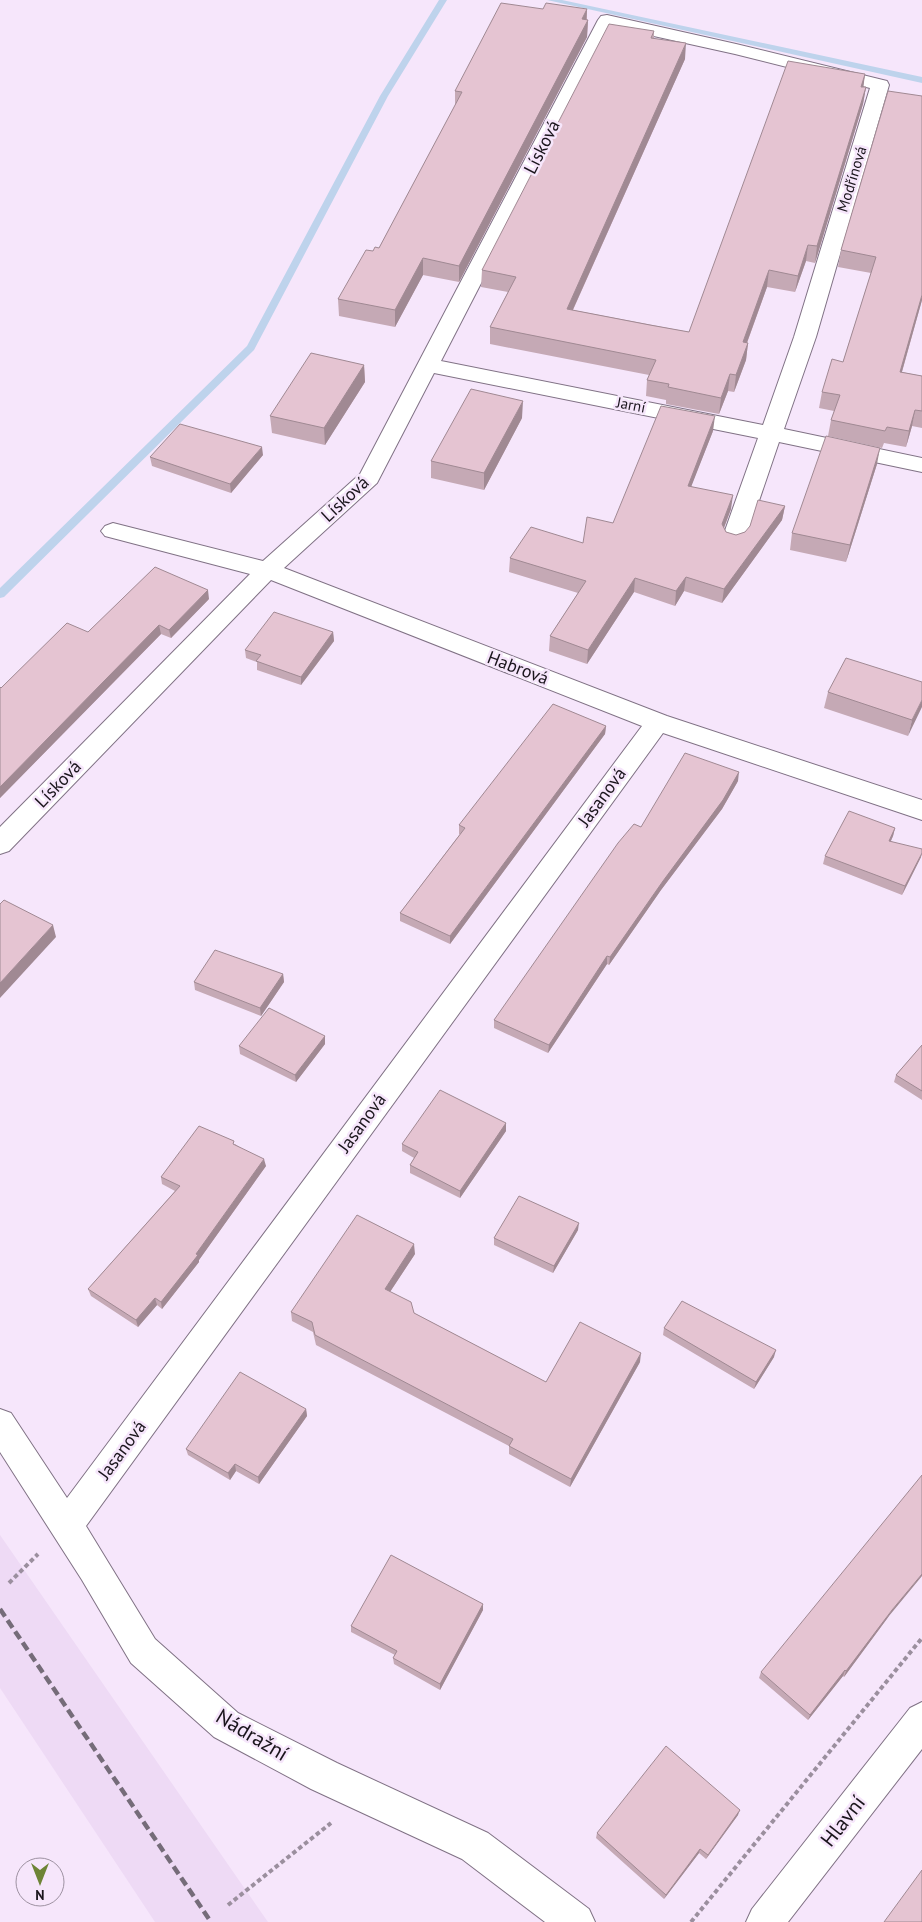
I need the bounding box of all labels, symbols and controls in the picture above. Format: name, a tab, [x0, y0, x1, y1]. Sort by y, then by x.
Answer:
street label: Lísková	[518, 116, 565, 177]
street label: Modřínová	[833, 144, 871, 214]
street label: Jarní	[614, 392, 647, 417]
street label: Lísková	[316, 471, 373, 527]
street label: Habrová	[484, 645, 552, 690]
street label: Lísková	[30, 755, 86, 812]
street label: Jasanová	[572, 763, 631, 832]
street label: Jasanová	[332, 1089, 391, 1158]
street label: Jasanová	[92, 1416, 151, 1485]
street label: Nádražní	[211, 1702, 294, 1767]
street label: Hlavní	[814, 1789, 871, 1852]
north arrow	[15, 1857, 65, 1907]
text: N	[35, 1886, 45, 1904]

